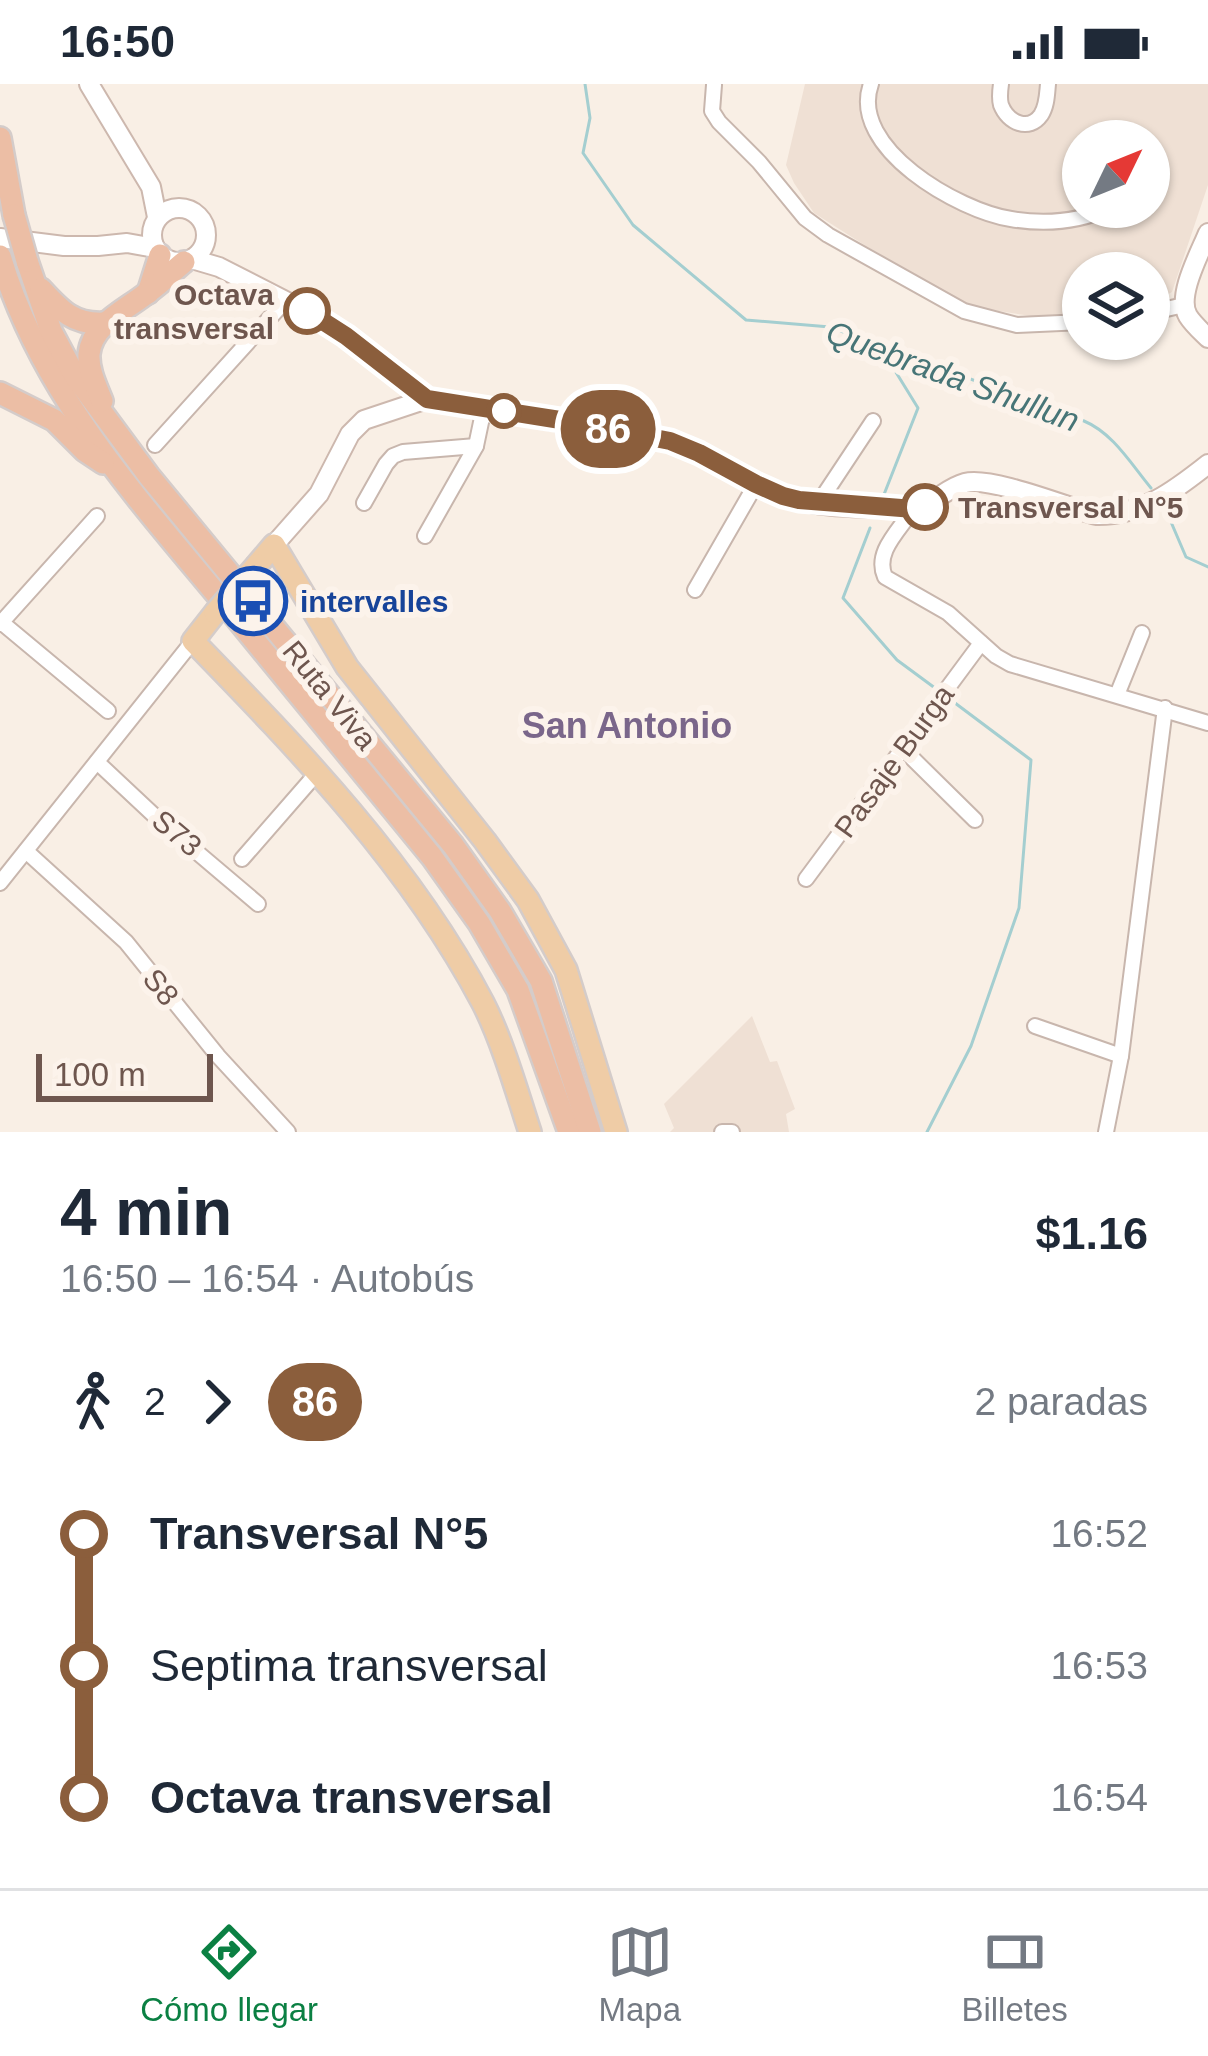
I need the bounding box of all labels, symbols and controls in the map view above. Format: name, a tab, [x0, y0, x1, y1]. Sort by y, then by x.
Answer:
text: 16:50	[60, 16, 175, 67]
north arrow	[1062, 120, 1170, 228]
map controls	[1062, 120, 1170, 360]
button: layers	[1062, 252, 1170, 360]
place label: Octava transversal	[114, 278, 274, 345]
marker: Octava transversal	[285, 289, 329, 333]
water label: Quebrada Shullun	[822, 313, 1084, 439]
line badge: 86	[554, 390, 662, 468]
unlabelled marker	[488, 395, 520, 427]
text: 86	[585, 405, 631, 452]
marker: Transversal N°5	[903, 485, 947, 529]
place label: Transversal N°5	[958, 491, 1183, 524]
bus stop icon: intervalles	[218, 566, 288, 636]
place label: intervalles	[300, 585, 448, 618]
street label: Ruta Viva	[276, 634, 384, 756]
street label: Pasaje Burga	[828, 678, 960, 844]
district label: San Antonio	[522, 705, 732, 746]
street label: S73	[146, 803, 208, 863]
street label: S8	[137, 962, 185, 1012]
scale bar	[36, 1048, 213, 1101]
text: 100 m	[54, 1056, 146, 1093]
text: 4 min	[60, 1175, 232, 1249]
text: $1.16	[1035, 1208, 1148, 1259]
text: 16:50 – 16:54 · Autobús	[60, 1257, 474, 1300]
icon: walk	[60, 1369, 126, 1435]
icon: forward	[184, 1369, 250, 1435]
text: 86	[292, 1378, 338, 1425]
text: 2	[144, 1380, 166, 1423]
text: 2 paradas	[975, 1380, 1148, 1423]
text: Transversal N°5	[150, 1508, 488, 1559]
text: 16:52	[1050, 1512, 1148, 1555]
text: Septima transversal	[150, 1640, 548, 1691]
text: 16:53	[1050, 1644, 1148, 1687]
text: Octava transversal	[150, 1772, 553, 1823]
text: 16:54	[1050, 1776, 1148, 1819]
tab: Cómo llegar	[140, 1919, 318, 2029]
tab: Mapa	[598, 1919, 681, 2029]
tab: Billetes	[961, 1919, 1068, 2029]

